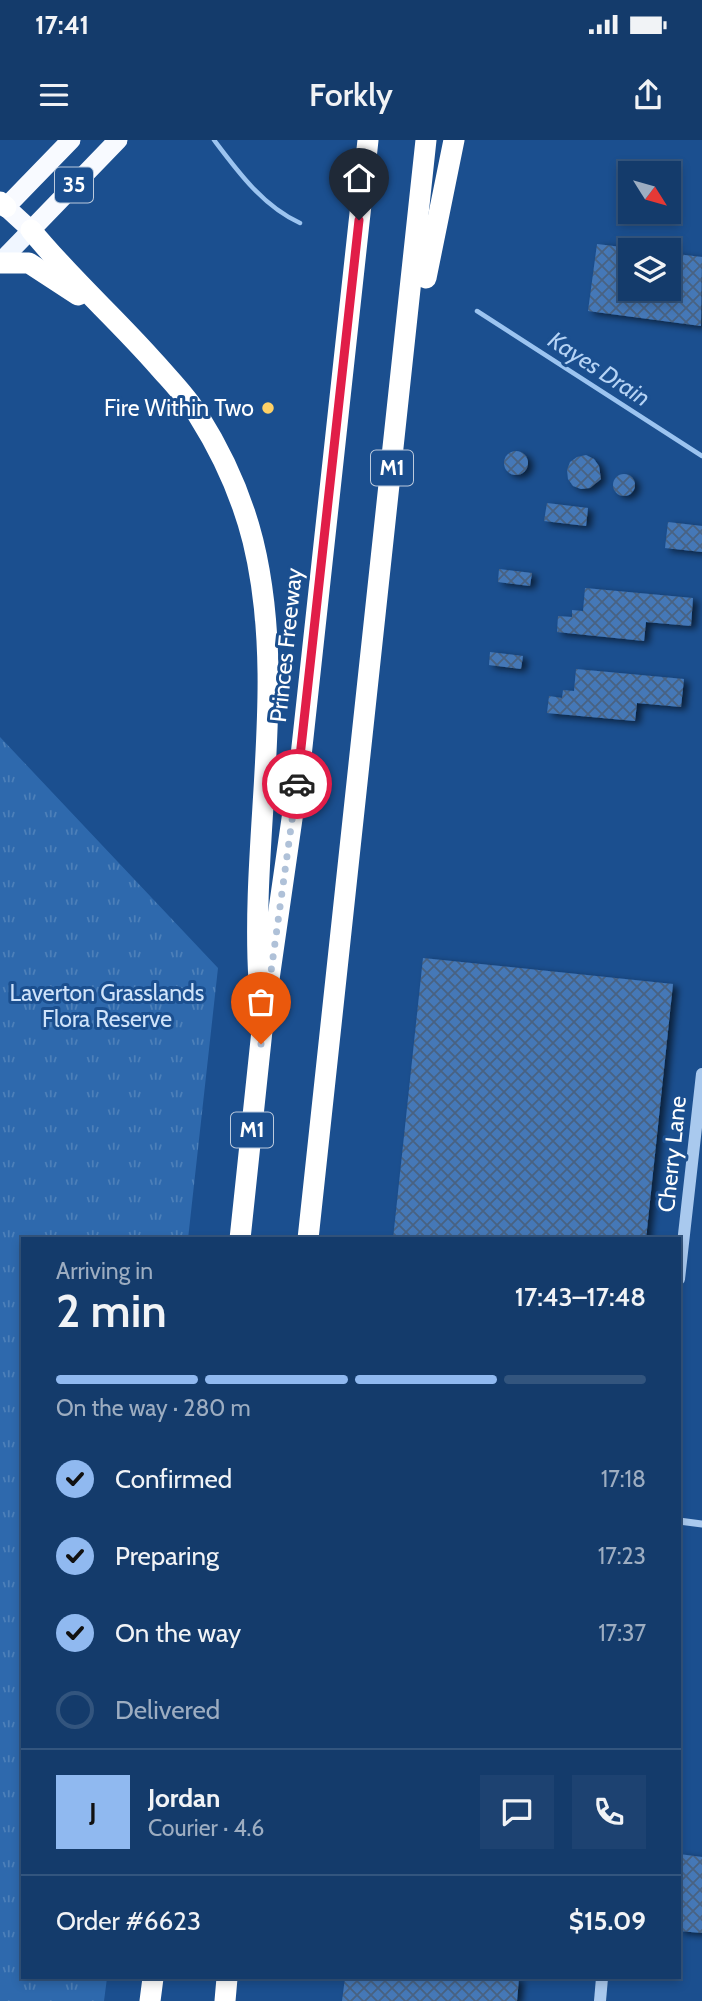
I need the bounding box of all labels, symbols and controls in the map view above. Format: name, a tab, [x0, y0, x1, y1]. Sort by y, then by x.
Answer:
text: 17:41	[35, 9, 89, 41]
text: Forkly	[309, 75, 393, 114]
icon: menu	[35, 76, 73, 114]
icon: share	[629, 76, 667, 114]
pin	[329, 148, 389, 220]
icon: home	[340, 159, 378, 197]
north arrow	[618, 161, 681, 224]
map controls	[618, 161, 681, 301]
road number: 35	[55, 168, 93, 202]
button: layers	[618, 238, 681, 301]
water label: Kayes Drain	[543, 325, 656, 412]
place label: Fire Within Two	[104, 394, 254, 422]
marker: Fire Within Two	[260, 400, 276, 416]
road number: M1	[371, 450, 413, 486]
street label: Princes Freeway	[264, 566, 308, 724]
courier	[262, 749, 332, 819]
icon: car	[278, 765, 316, 803]
pin	[231, 972, 291, 1044]
park label: Laverton Grasslands Flora Reserve	[10, 979, 204, 1033]
icon: bag	[242, 983, 280, 1021]
street label: Cherry Lane	[652, 1094, 692, 1214]
road number: M1	[231, 1112, 273, 1147]
text: Arriving in	[56, 1257, 153, 1285]
text: 17:43–17:48	[515, 1281, 646, 1313]
text: 2 min	[56, 1283, 167, 1339]
text: On the way · 280 m	[56, 1394, 251, 1422]
icon: check	[56, 1460, 94, 1498]
text: Confirmed	[115, 1463, 232, 1495]
text: 17:18	[601, 1465, 646, 1493]
icon: check	[56, 1537, 94, 1575]
text: Preparing	[115, 1540, 219, 1572]
text: 17:23	[598, 1542, 646, 1570]
icon: check	[56, 1614, 94, 1652]
text: On the way	[115, 1617, 241, 1649]
text: 17:37	[598, 1619, 646, 1647]
text: Delivered	[115, 1694, 220, 1726]
button: chat	[480, 1775, 554, 1849]
button: phone	[572, 1775, 646, 1849]
text: Jordan	[148, 1782, 220, 1814]
text: J	[89, 1796, 97, 1828]
text: Courier · 4.6	[148, 1814, 264, 1842]
text: Order #6623	[56, 1905, 201, 1937]
text: $15.09	[569, 1905, 646, 1937]

